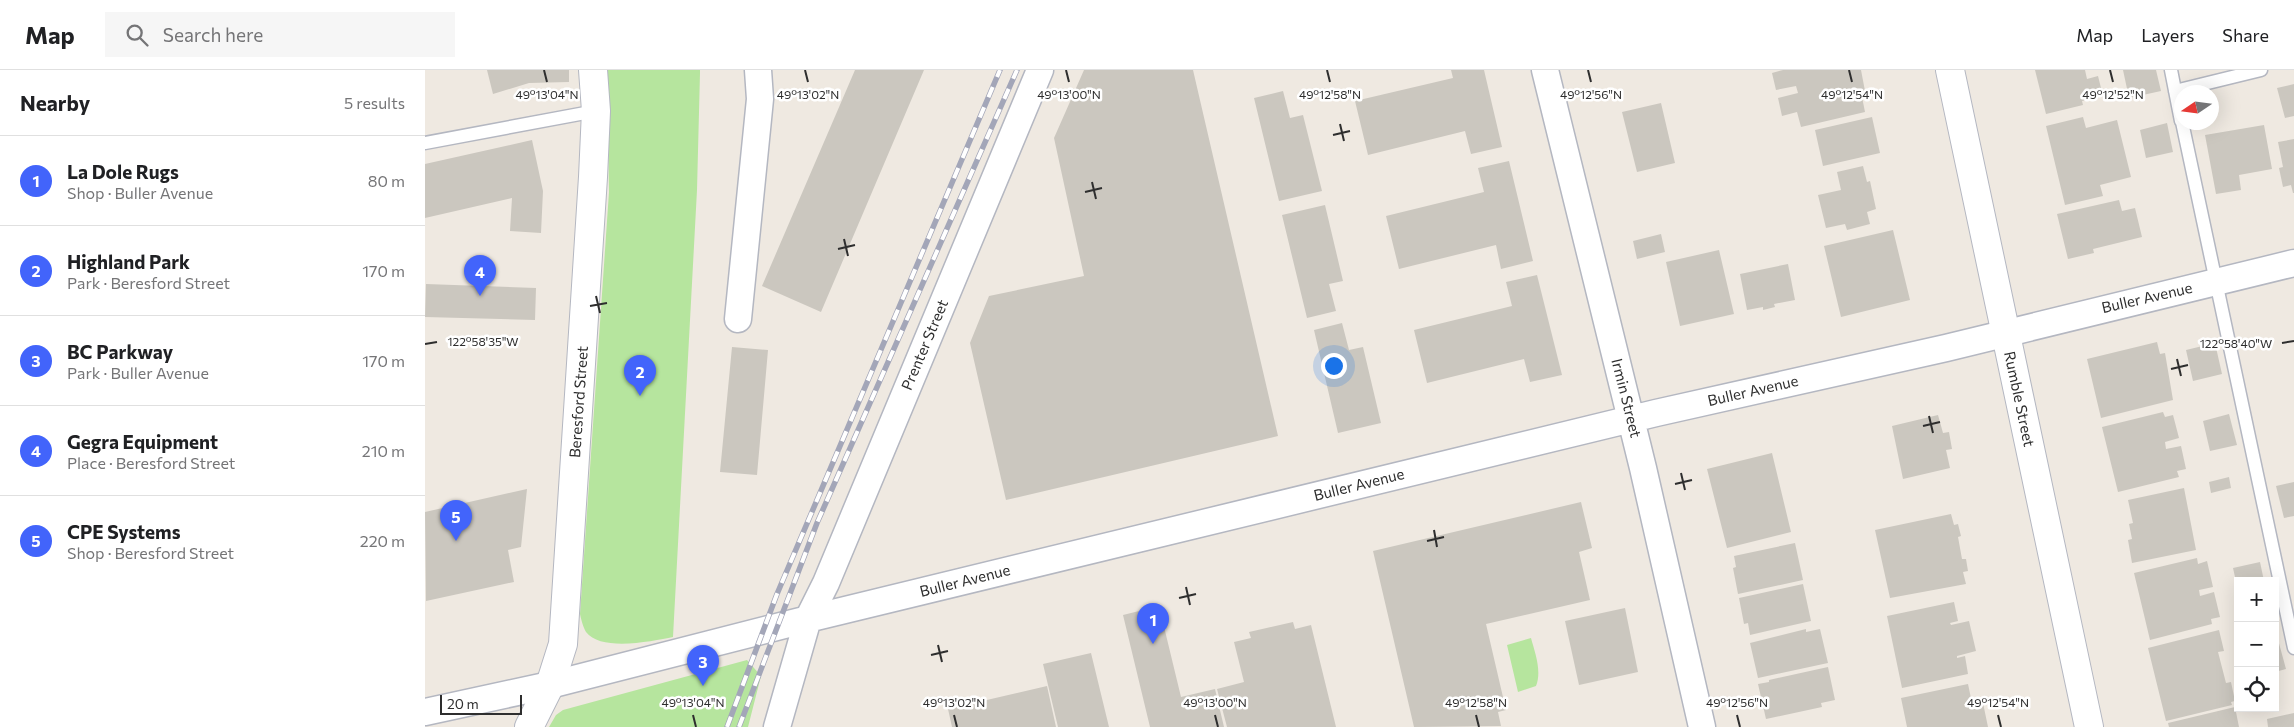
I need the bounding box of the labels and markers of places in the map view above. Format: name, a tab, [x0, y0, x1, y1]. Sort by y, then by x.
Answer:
pin: 4	[464, 255, 496, 296]
pin: 2	[624, 355, 656, 396]
pin: 5	[440, 500, 472, 541]
pin: 1	[1137, 603, 1169, 644]
pin: 3	[687, 645, 719, 686]

